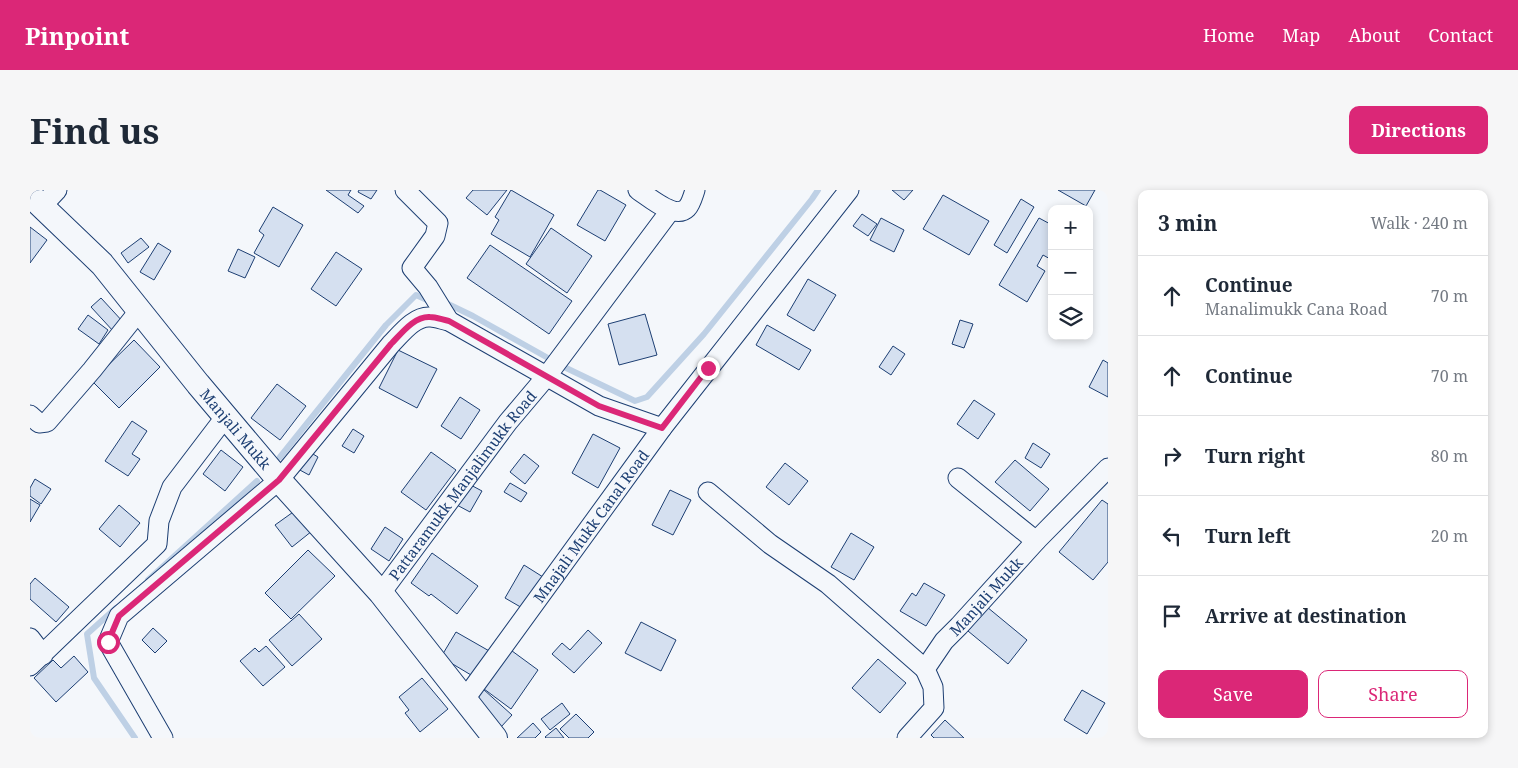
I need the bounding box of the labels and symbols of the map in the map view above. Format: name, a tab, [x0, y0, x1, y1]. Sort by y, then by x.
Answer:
route end	[697, 357, 720, 380]
street label: Manjali Mukk	[196, 384, 276, 474]
street label: Pattaramukk Manjalimukk Road	[384, 386, 540, 584]
street label: Mnajali Mukk Canal Road	[529, 446, 653, 606]
street label: Manjali Mukk	[945, 553, 1027, 640]
route start	[97, 631, 120, 654]

